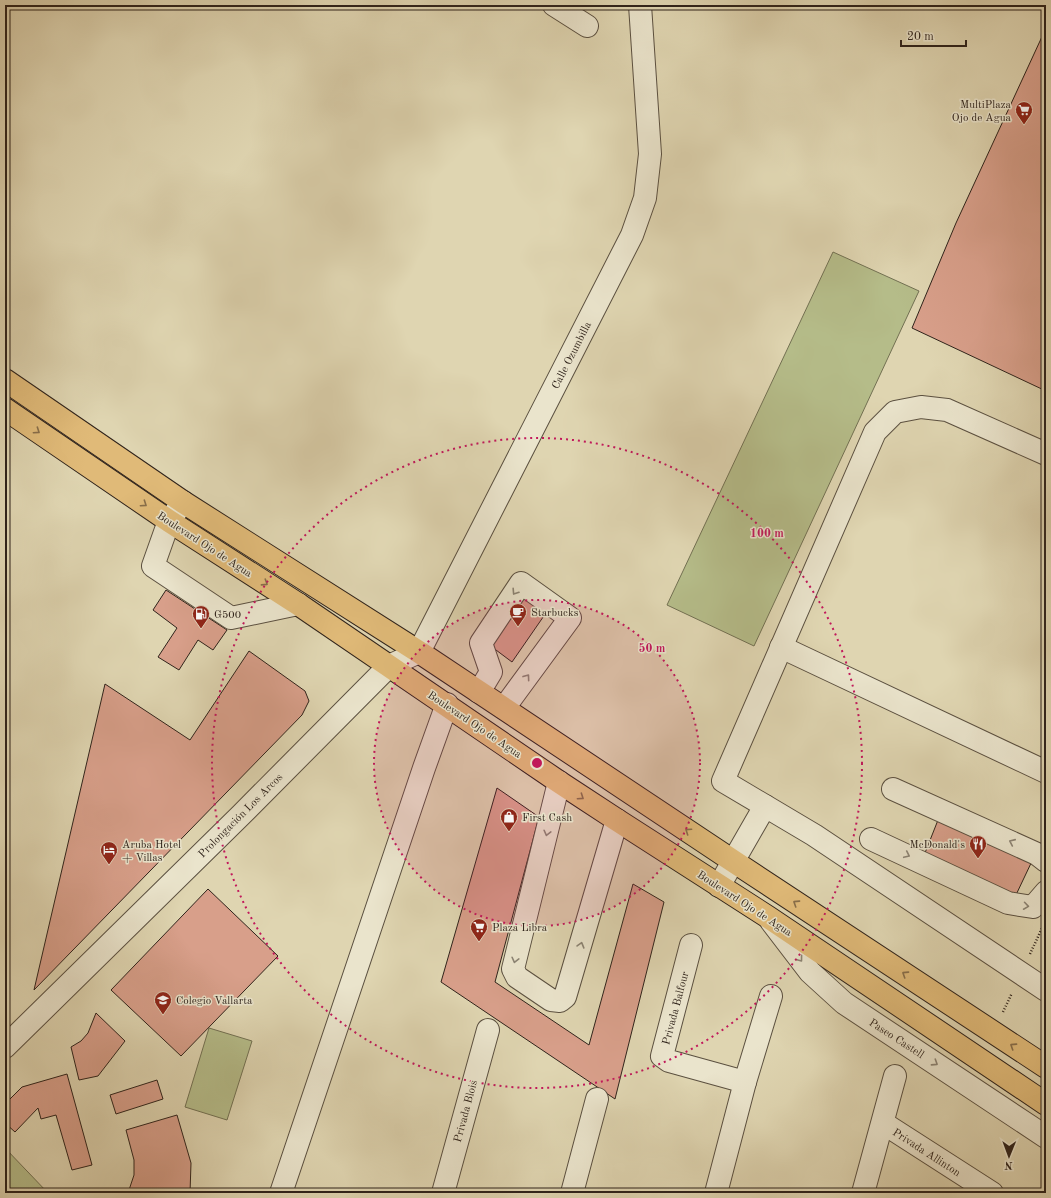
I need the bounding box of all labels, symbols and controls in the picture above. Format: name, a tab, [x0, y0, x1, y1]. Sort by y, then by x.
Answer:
scale bar	[901, 22, 966, 48]
text: 20 m	[907, 31, 934, 43]
place label: MultiPlaza Ojo de Agua	[952, 100, 1012, 124]
supermarket icon: MultiPlaza Ojo de Agua	[1014, 100, 1034, 125]
street label: Calle Ozumbilla	[551, 320, 594, 391]
one-way arrow	[33, 426, 40, 434]
one-way arrow	[140, 499, 147, 506]
street label: Boulevard Ojo de Agua	[155, 511, 254, 580]
text: 100 m	[750, 528, 784, 540]
one-way arrow	[261, 578, 268, 586]
one-way arrow	[512, 588, 519, 595]
cafe icon: Starbucks	[508, 602, 528, 627]
fuel station icon: G500	[191, 604, 211, 629]
place label: Starbucks	[531, 608, 579, 619]
place label: G500	[214, 610, 241, 621]
text: 50 m	[639, 642, 666, 655]
one-way arrow	[522, 674, 529, 681]
street label: Boulevard Ojo de Agua	[425, 690, 524, 761]
centre of rings	[530, 756, 544, 770]
street label: Prolongación Los Arcos	[197, 772, 285, 860]
one-way arrow	[577, 792, 584, 799]
shop icon: First Cash	[499, 807, 519, 832]
place label: First Cash	[522, 813, 572, 824]
one-way arrow	[685, 828, 692, 836]
one-way arrow	[543, 830, 551, 837]
restaurant icon: McDonald's	[968, 834, 988, 859]
one-way arrow	[1009, 839, 1017, 847]
hotel icon: Aruba Hotel + Villas	[99, 840, 119, 865]
place label: Aruba Hotel + Villas	[122, 840, 181, 864]
place label: McDonald's	[909, 840, 965, 851]
one-way arrow	[902, 850, 910, 858]
street label: Boulevard Ojo de Agua	[695, 870, 794, 939]
one-way arrow	[793, 900, 800, 908]
one-way arrow	[1023, 901, 1029, 910]
supermarket icon: Plaza Libra	[469, 917, 489, 942]
place label: Plaza Libra	[492, 923, 548, 934]
one-way arrow	[576, 942, 585, 949]
one-way arrow	[795, 955, 802, 962]
one-way arrow	[511, 956, 520, 963]
street label: Privada Balfour	[661, 970, 692, 1046]
one-way arrow	[902, 972, 909, 979]
school or university icon: Colegio Vallarta	[153, 990, 173, 1015]
place label: Colegio Vallarta	[176, 996, 253, 1007]
street label: Paseo Castell	[867, 1017, 926, 1061]
one-way arrow	[1011, 1044, 1018, 1051]
one-way arrow	[931, 1059, 938, 1066]
street label: Privada Blois	[453, 1079, 480, 1144]
street label: Privada Allinton	[890, 1127, 962, 1179]
north arrow	[989, 1136, 1029, 1176]
text: N	[1004, 1159, 1013, 1170]

